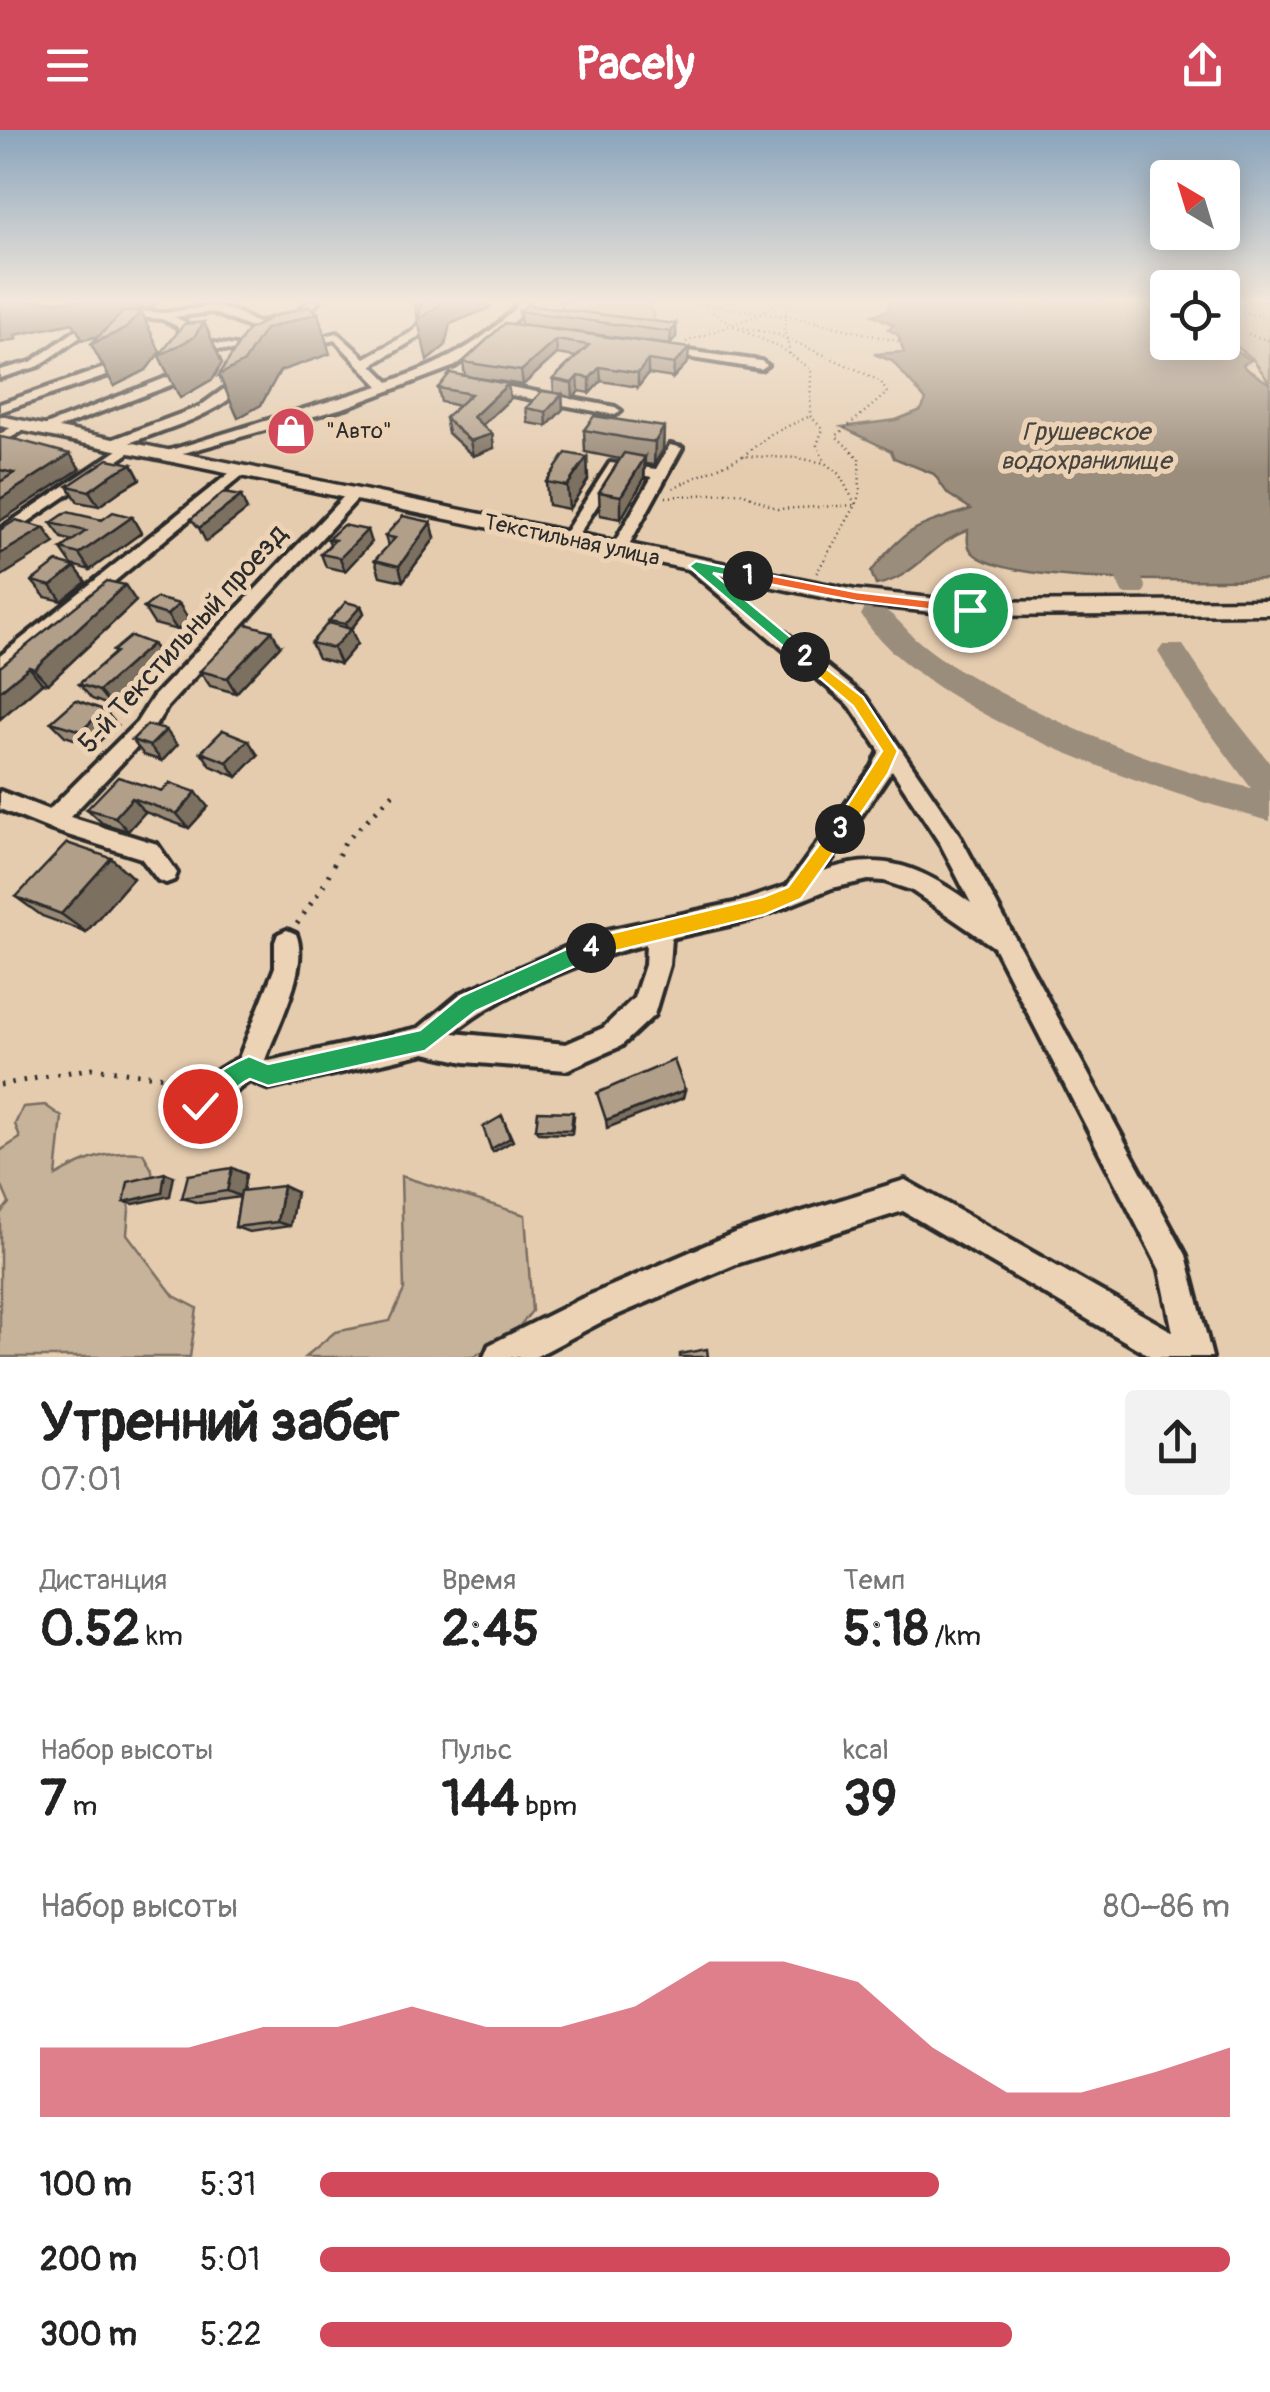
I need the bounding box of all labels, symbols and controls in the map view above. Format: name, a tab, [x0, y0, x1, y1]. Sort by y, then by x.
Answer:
text: Pacely	[576, 37, 694, 93]
icon: menu	[40, 38, 95, 93]
icon: share	[1175, 38, 1230, 93]
north arrow	[1150, 160, 1240, 250]
map controls	[1150, 160, 1240, 360]
button: locate	[1150, 270, 1240, 360]
shop icon: "Авто"	[265, 405, 317, 457]
place label: "Авто"	[326, 417, 392, 445]
water label: Грушевское водохранилище	[1001, 417, 1174, 477]
street label: Текстильная улица	[482, 508, 662, 572]
street label: 5-й Текстильный проезд	[71, 517, 295, 761]
pin: 1	[723, 551, 773, 601]
text: 1	[743, 558, 753, 593]
pin	[928, 568, 1013, 653]
icon: arrive	[943, 583, 998, 638]
pin: 2	[780, 632, 830, 682]
text: 2	[797, 639, 813, 674]
pin: 3	[815, 804, 865, 854]
text: 3	[832, 811, 848, 846]
pin: 4	[566, 923, 616, 973]
text: 4	[583, 930, 599, 965]
pin	[158, 1064, 243, 1149]
icon: check	[173, 1079, 228, 1134]
text: Утренний забег	[40, 1388, 399, 1457]
button: share	[1125, 1390, 1230, 1495]
text: 07:01	[40, 1460, 122, 1500]
text: Дистанция	[40, 1563, 167, 1598]
text: Время	[442, 1563, 516, 1598]
text: Темп	[843, 1563, 905, 1598]
text: 0.52	[40, 1598, 140, 1661]
text: 2:45	[442, 1598, 539, 1661]
text: 5:18	[843, 1598, 929, 1661]
text: km	[140, 1619, 183, 1654]
text: /km	[929, 1619, 981, 1654]
text: Набор высоты	[40, 1733, 213, 1768]
text: Пульс	[442, 1733, 512, 1768]
text: kcal	[843, 1733, 889, 1768]
text: 7	[40, 1768, 66, 1831]
text: 144	[442, 1768, 519, 1831]
text: 39	[843, 1768, 897, 1831]
text: m	[66, 1789, 97, 1824]
text: bpm	[519, 1789, 577, 1824]
text: Набор высоты	[40, 1887, 238, 1927]
text: 80–86 m	[1103, 1887, 1230, 1927]
text: 100 m	[40, 2165, 132, 2205]
text: 5:31	[200, 2165, 256, 2205]
text: 200 m	[40, 2240, 137, 2280]
text: 5:01	[200, 2240, 260, 2280]
text: 300 m	[40, 2315, 137, 2355]
text: 5:22	[200, 2315, 262, 2355]

